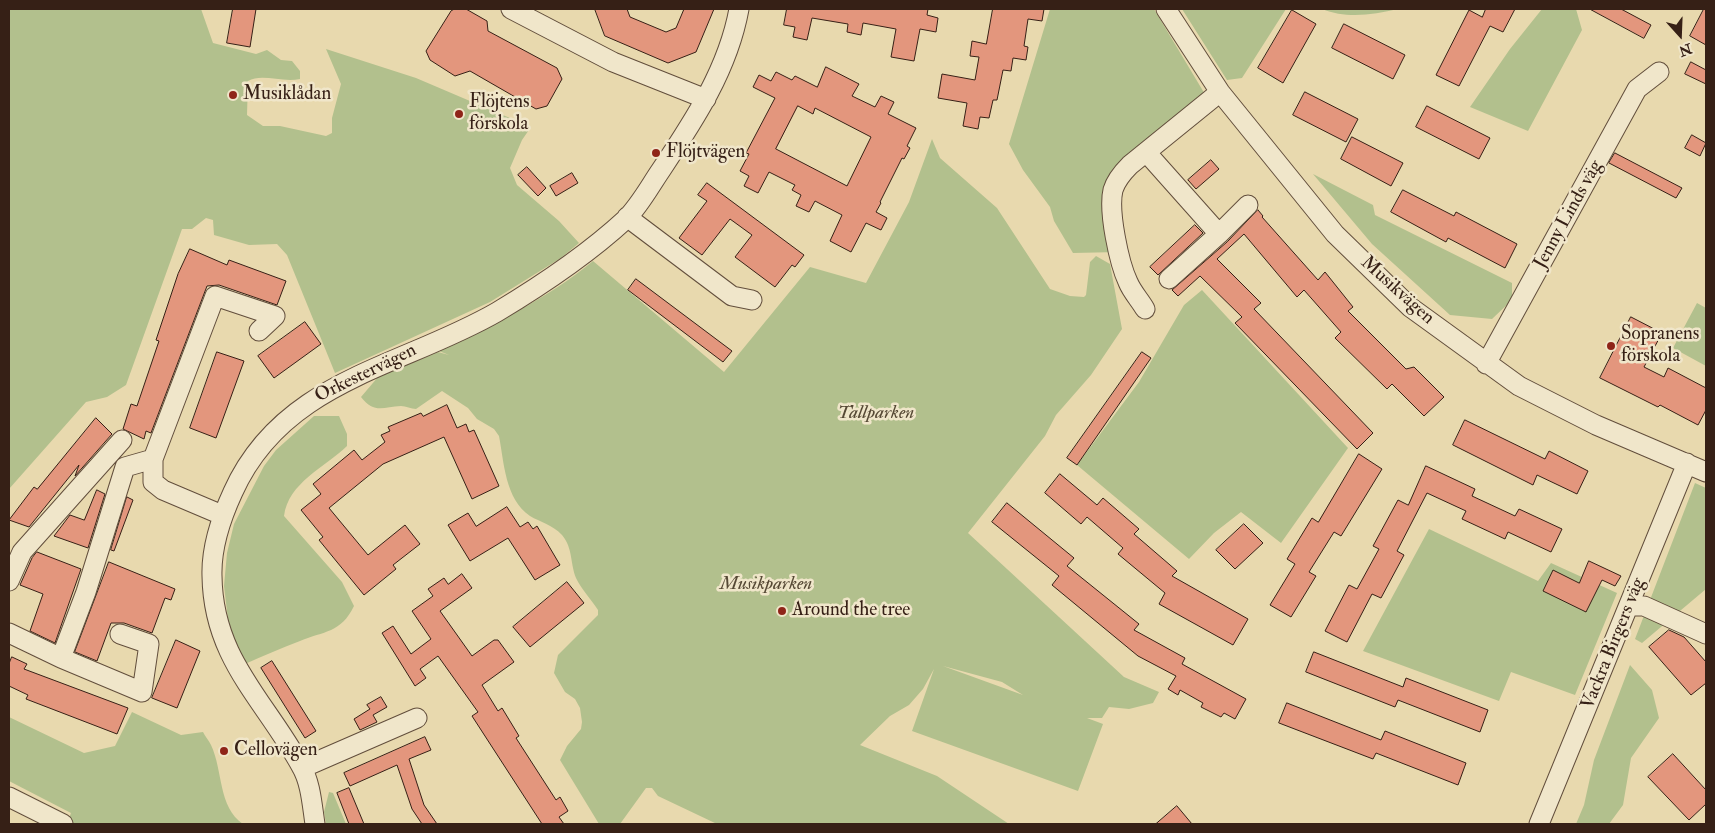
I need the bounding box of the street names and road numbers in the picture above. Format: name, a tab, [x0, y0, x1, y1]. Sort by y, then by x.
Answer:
street label: Jenny Linds väg	[1530, 157, 1608, 273]
street label: Musikvägen	[1355, 252, 1439, 330]
street label: Orkestervägen	[312, 340, 420, 408]
street label: Vackra Birgers väg	[1577, 575, 1651, 713]

